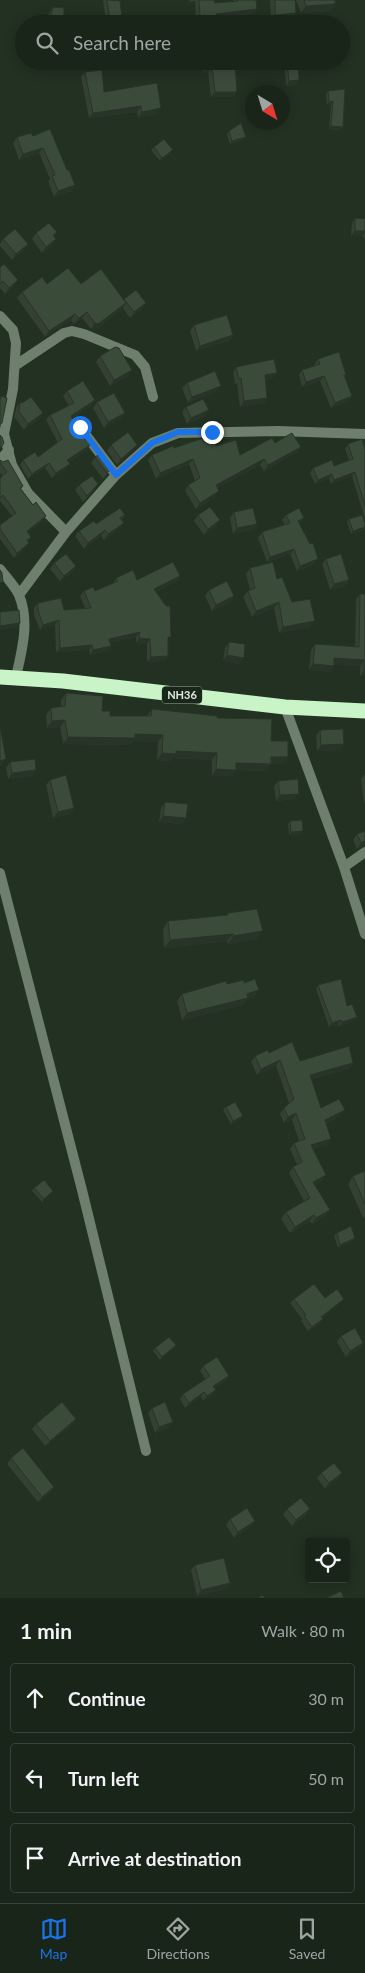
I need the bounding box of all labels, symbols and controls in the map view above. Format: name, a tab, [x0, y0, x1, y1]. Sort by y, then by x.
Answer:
search box	[15, 15, 350, 70]
icon: search	[33, 29, 61, 57]
text: Search here	[73, 31, 171, 54]
north arrow	[245, 85, 290, 130]
route start	[69, 416, 92, 439]
route end	[201, 421, 224, 444]
road number: NH36	[162, 686, 202, 704]
map controls	[305, 1538, 350, 1583]
button: locate	[305, 1538, 350, 1583]
text: 1 min	[20, 1618, 72, 1643]
text: Walk · 80 m	[261, 1621, 345, 1640]
icon: ahead	[21, 1684, 49, 1712]
text: Continue	[68, 1687, 146, 1710]
text: 30 m	[308, 1689, 344, 1708]
icon: left	[21, 1764, 49, 1792]
text: Turn left	[68, 1767, 139, 1790]
text: 50 m	[308, 1769, 344, 1788]
icon: arrive	[21, 1844, 49, 1872]
text: Arrive at destination	[68, 1847, 241, 1870]
tab: Map	[40, 1915, 68, 1962]
tab: Directions	[147, 1915, 210, 1962]
tab: Saved	[289, 1915, 325, 1962]

